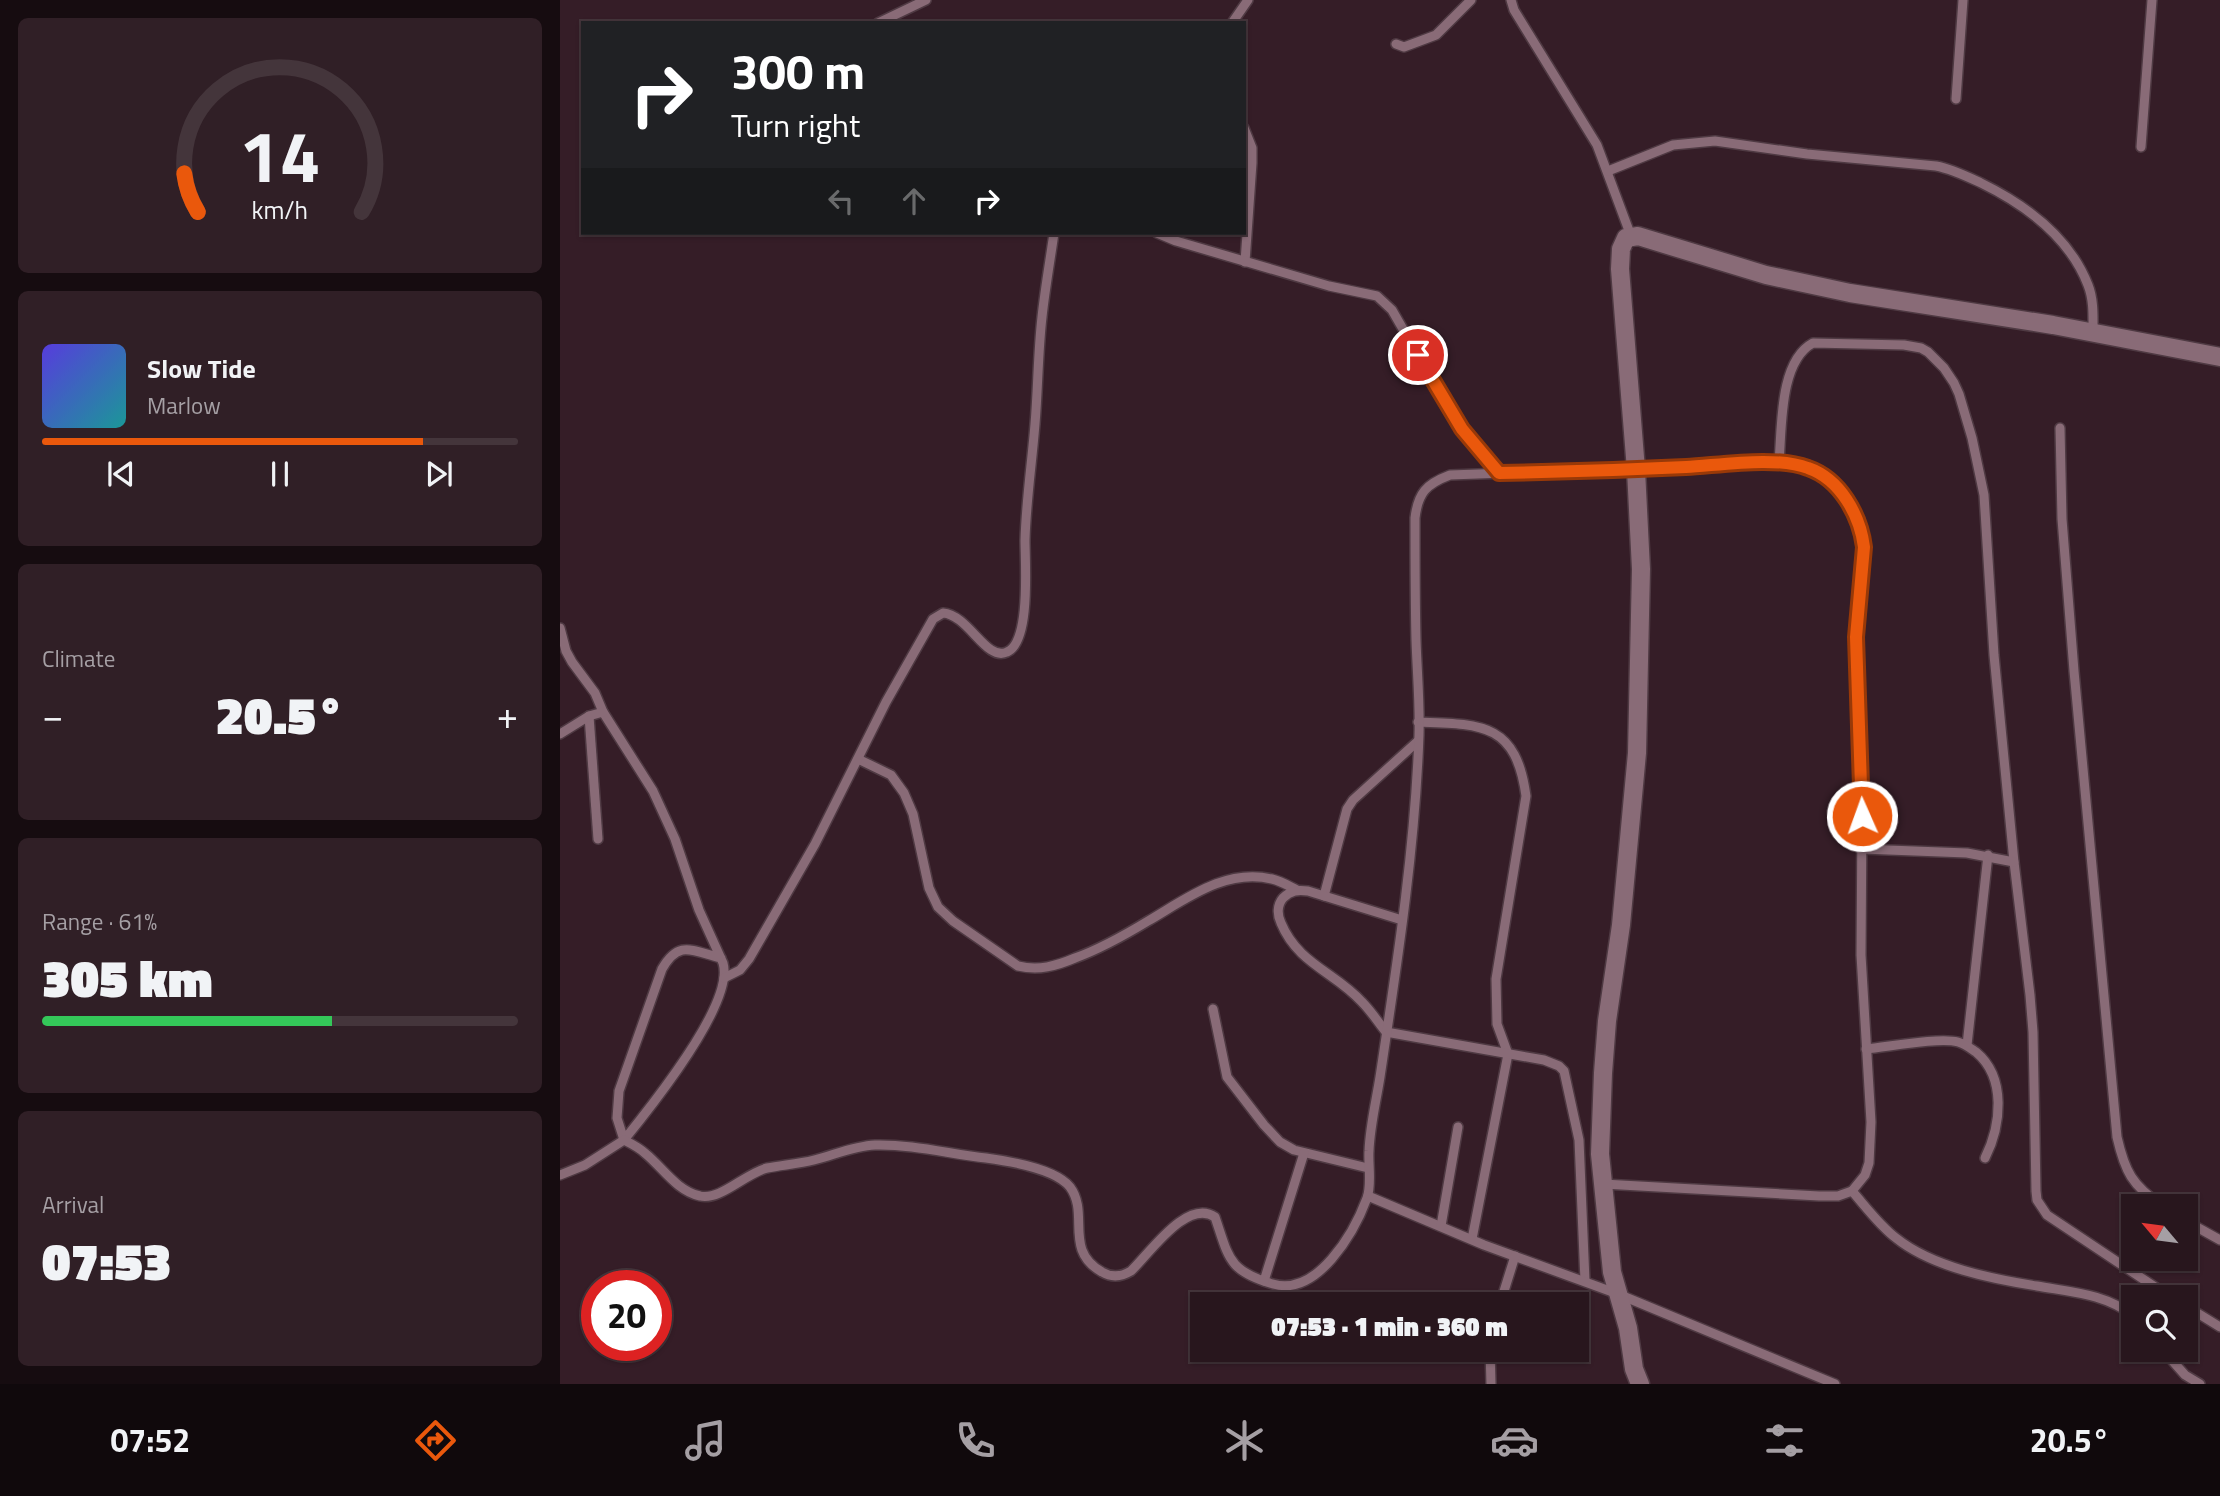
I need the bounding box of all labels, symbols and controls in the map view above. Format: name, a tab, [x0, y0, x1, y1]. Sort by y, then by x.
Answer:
text: 300 m	[731, 33, 865, 108]
icon: right	[616, 49, 707, 140]
text: 14	[239, 100, 321, 210]
text: Turn right	[731, 101, 860, 149]
icon: left	[822, 182, 860, 220]
icon: ahead	[895, 182, 933, 220]
icon: right	[968, 182, 1006, 220]
text: km/h	[252, 190, 308, 228]
pin	[1388, 325, 1448, 385]
icon: arrive	[1399, 336, 1437, 374]
text: Slow Tide	[147, 349, 256, 388]
text: Marlow	[147, 388, 221, 423]
icon: previous	[102, 455, 140, 493]
icon: pause	[261, 455, 299, 493]
icon: next	[420, 455, 458, 493]
text: Climate	[42, 641, 115, 676]
text: 20.5°	[215, 675, 345, 754]
text: −	[42, 686, 63, 744]
text: +	[497, 686, 518, 744]
position arrow	[1825, 779, 1899, 853]
text: Range · 61%	[42, 904, 157, 939]
text: 305 km	[42, 938, 213, 1017]
text: Arrival	[42, 1187, 104, 1222]
north arrow	[2121, 1194, 2198, 1270]
map controls	[2121, 1194, 2198, 1362]
text: 07:53	[42, 1221, 171, 1300]
speed limit sign: 20	[581, 1270, 672, 1361]
button: search	[2121, 1285, 2198, 1362]
text: 07:53 · 1 min · 360 m	[1271, 1307, 1508, 1346]
text: 07:52	[110, 1416, 190, 1464]
icon: directions	[411, 1416, 460, 1465]
icon: music	[681, 1416, 730, 1465]
icon: phone	[951, 1416, 1000, 1465]
icon: climate	[1220, 1416, 1269, 1465]
icon: car	[1490, 1416, 1539, 1465]
icon: filters	[1760, 1416, 1809, 1465]
text: 20.5°	[2030, 1416, 2110, 1464]

